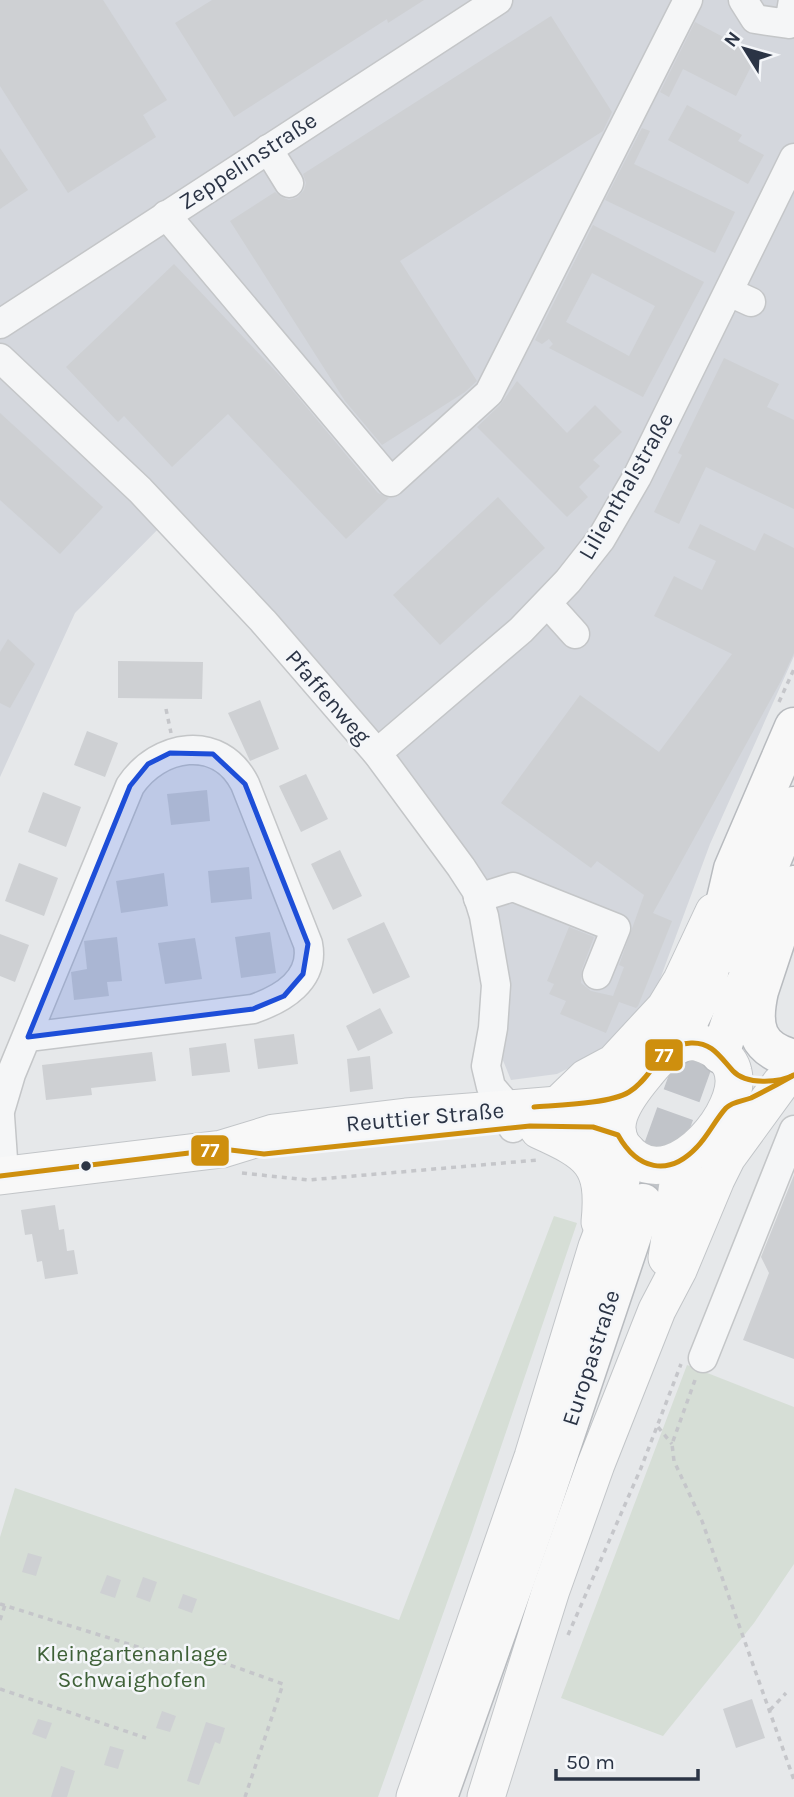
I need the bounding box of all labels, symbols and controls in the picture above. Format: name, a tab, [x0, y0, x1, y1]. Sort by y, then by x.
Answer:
north arrow	[710, 14, 780, 84]
text: N	[719, 27, 745, 51]
street label: Zeppelinstraße	[174, 106, 322, 216]
street label: Lilienthalstraße	[573, 407, 679, 565]
street label: Pfaffenweg	[280, 644, 376, 750]
line badge: 77	[644, 1038, 684, 1072]
text: 77	[655, 1045, 674, 1067]
street label: Reuttier Straße	[345, 1097, 505, 1137]
line badge: 77	[190, 1134, 230, 1167]
text: 77	[201, 1140, 220, 1162]
unlabelled marker	[79, 1159, 93, 1173]
street label: Europastraße	[556, 1287, 626, 1429]
park label: Kleingartenanlage Schwaighofen	[36, 1640, 228, 1693]
scale bar	[556, 1738, 698, 1782]
text: 50 m	[566, 1750, 615, 1774]

